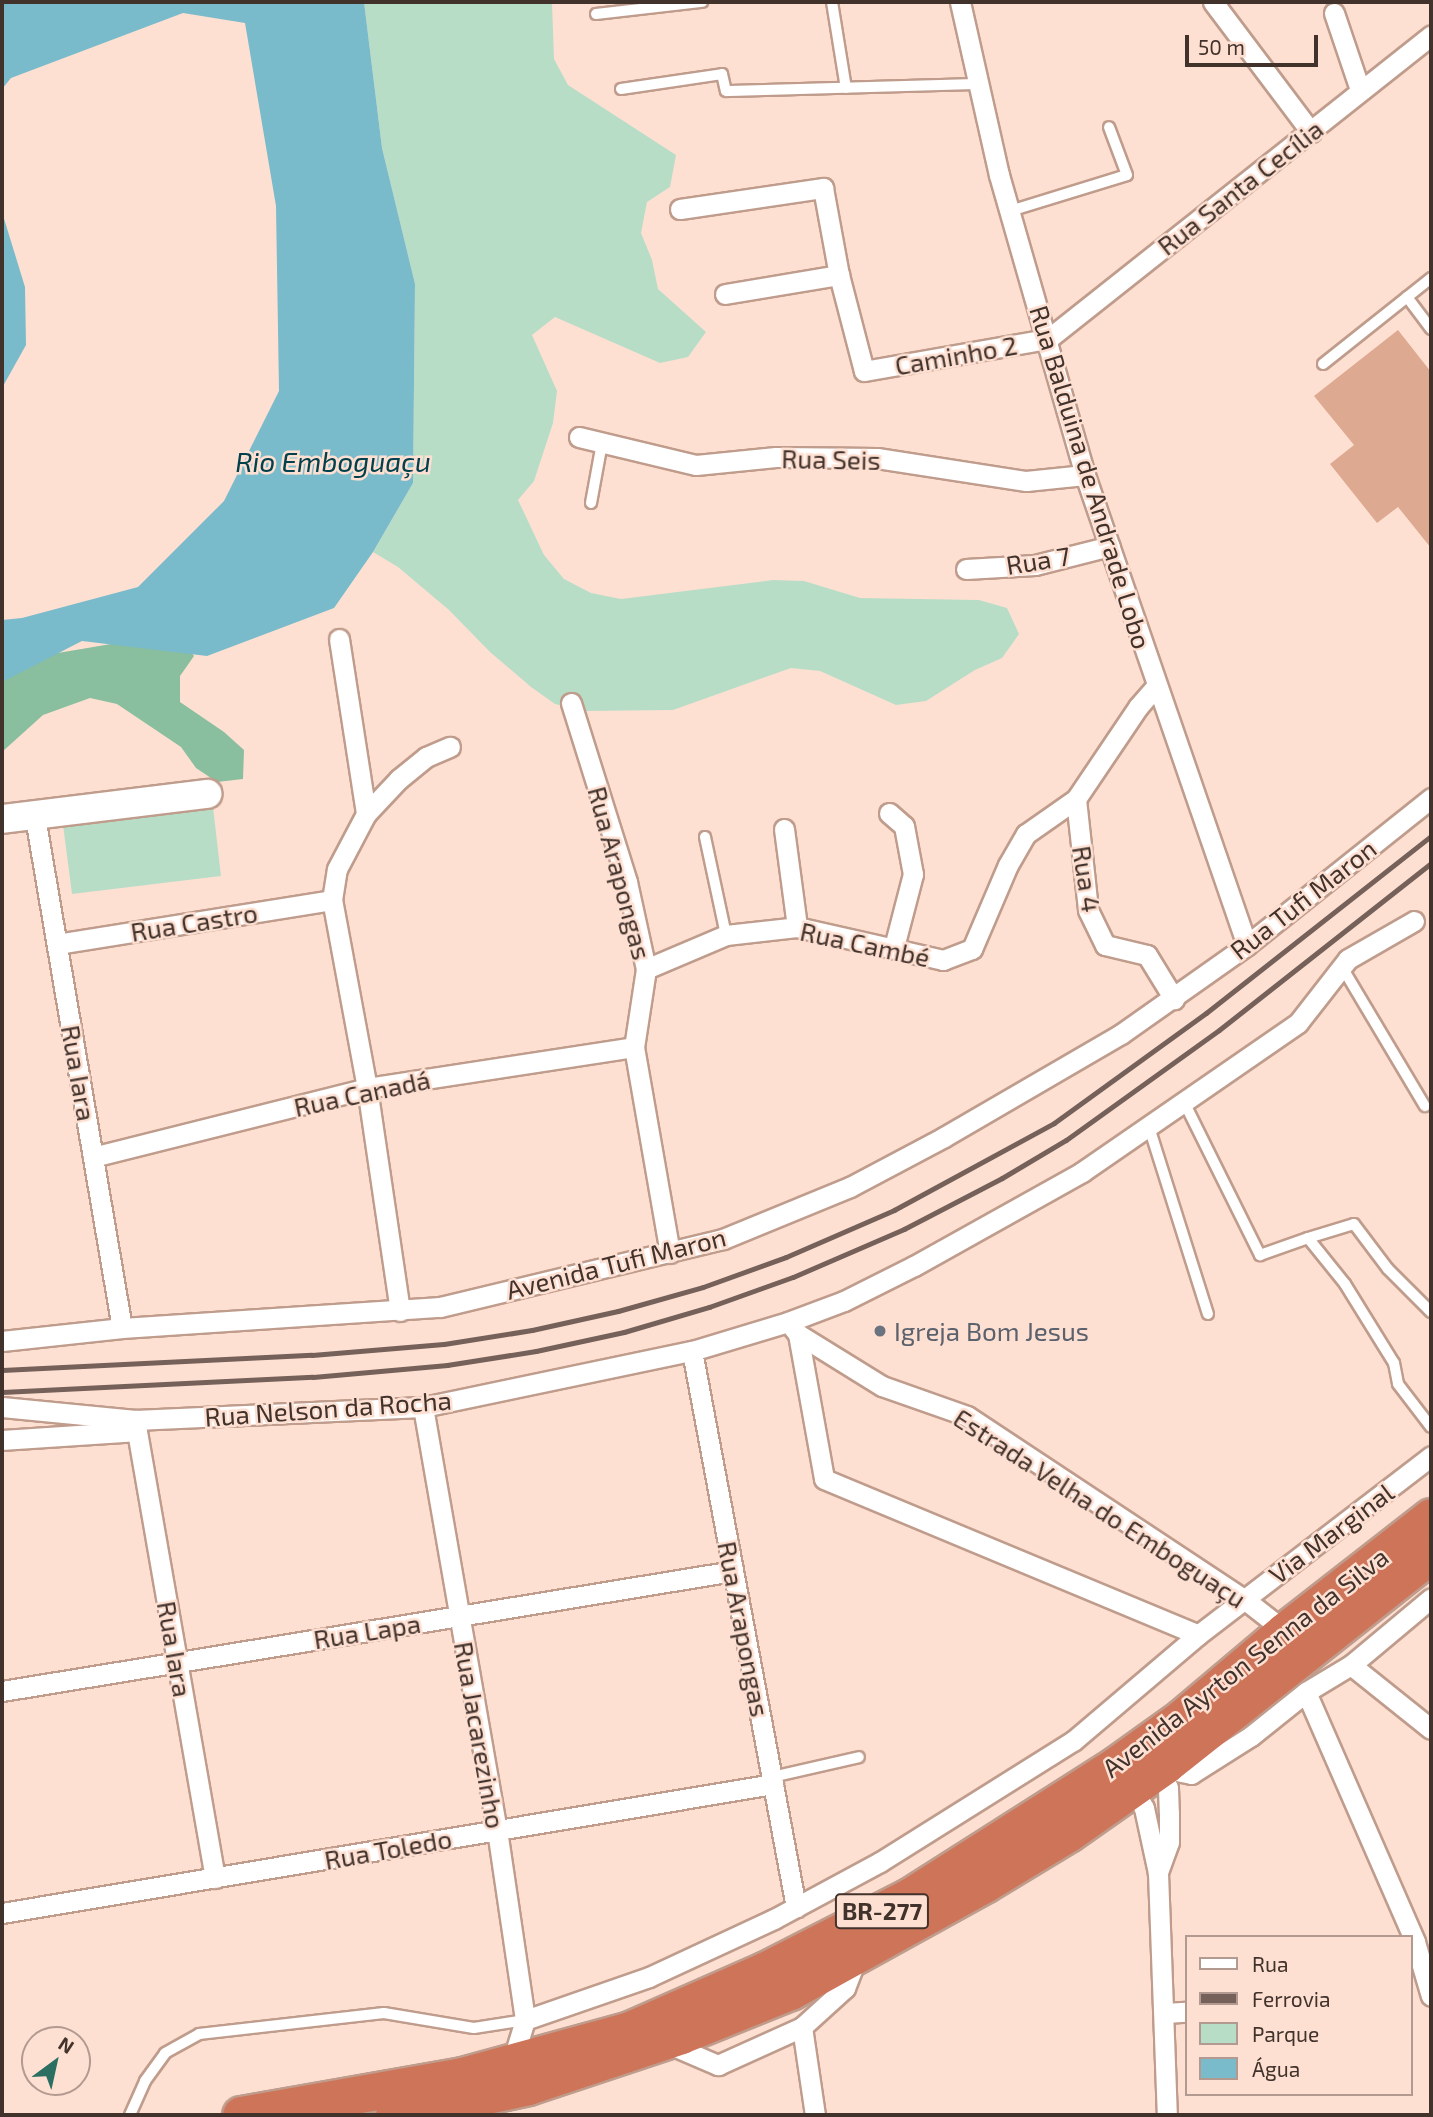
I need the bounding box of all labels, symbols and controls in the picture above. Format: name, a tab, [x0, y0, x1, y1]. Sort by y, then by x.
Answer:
scale bar	[1188, 21, 1321, 65]
text: 50 m	[1198, 34, 1245, 59]
street label: Rua Santa Cecília	[1151, 113, 1329, 261]
street label: Rua Balduina de Andrade Lobo	[1024, 301, 1158, 653]
street label: Caminho 2	[892, 329, 1020, 381]
street label: Rua Seis	[781, 443, 881, 475]
water label: Rio Emboguaçu	[235, 444, 431, 478]
street label: Rua 7	[1004, 540, 1072, 580]
street label: Rua Arapongas	[582, 783, 658, 963]
street label: Rua Tufi Maron	[1224, 832, 1382, 966]
street label: Rua 4	[1066, 843, 1108, 915]
street label: Rua Castro	[128, 897, 260, 947]
street label: Rua Cambé	[797, 915, 933, 973]
street label: Rua Iara	[55, 1023, 103, 1123]
street label: Rua Canadá	[291, 1063, 433, 1123]
street label: Avenida Tufi Maron	[503, 1221, 729, 1305]
place label: Igreja Bom Jesus	[894, 1315, 1089, 1347]
marker: Igreja Bom Jesus	[872, 1323, 888, 1339]
street label: Rua Nelson da Rocha	[203, 1384, 453, 1432]
street label: Estrada Velha do Emboguaçu	[948, 1402, 1252, 1614]
street label: Via Marginal	[1263, 1476, 1399, 1590]
street label: Rua Arapongas	[712, 1538, 776, 1720]
street label: Avenida Ayrton Senna da Silva	[1095, 1540, 1395, 1784]
street label: Rua Iara	[151, 1599, 199, 1699]
street label: Rua Lapa	[311, 1607, 423, 1655]
street label: Rua Jacarezinho	[448, 1639, 512, 1831]
street label: Rua Toledo	[322, 1822, 454, 1876]
road number: BR-277	[835, 1890, 929, 1932]
legend	[1184, 1935, 1412, 2096]
text: Rua	[1252, 1951, 1288, 1976]
text: Ferrovia	[1252, 1986, 1331, 2011]
text: Parque	[1252, 2021, 1319, 2046]
north arrow	[21, 2026, 91, 2096]
text: N	[55, 2031, 79, 2058]
text: Água	[1252, 2056, 1300, 2081]

